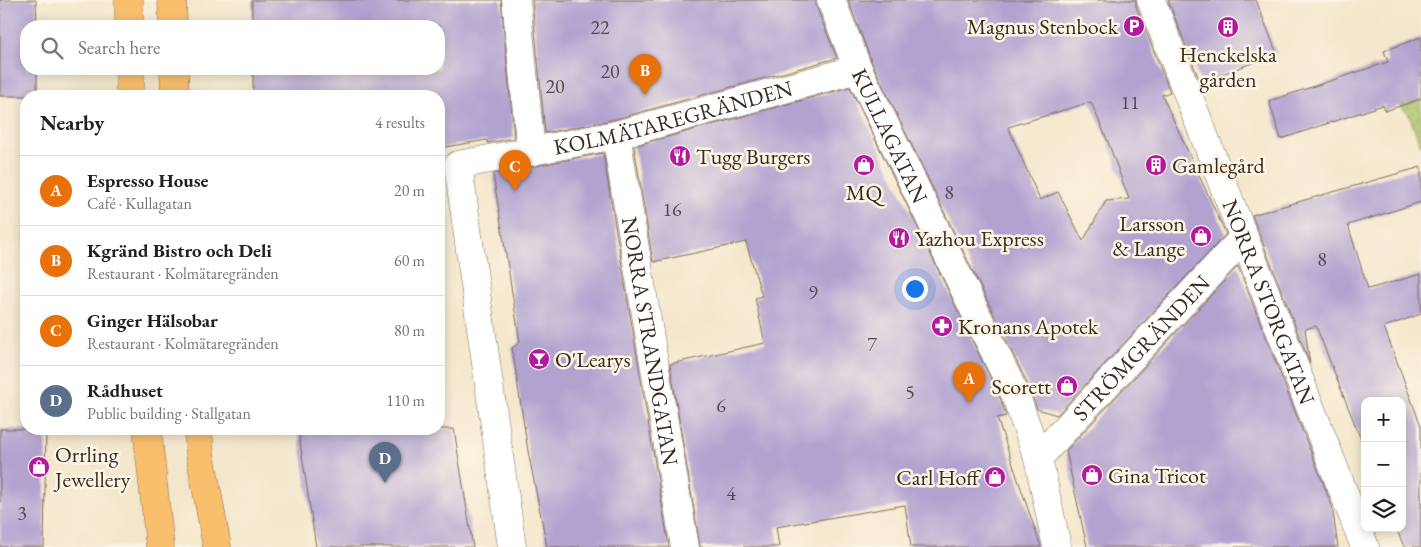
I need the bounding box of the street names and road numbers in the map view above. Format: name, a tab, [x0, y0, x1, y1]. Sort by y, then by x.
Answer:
street label: KULLAGATAN	[845, 64, 935, 208]
street label: KOLMÄTAREGRÄNDEN	[551, 73, 796, 162]
street label: NORRA STORGATAN	[1215, 195, 1322, 409]
street label: NORRA STRANDGATAN	[615, 215, 685, 468]
street label: STRÖMGRÄNDEN	[1066, 268, 1217, 427]

